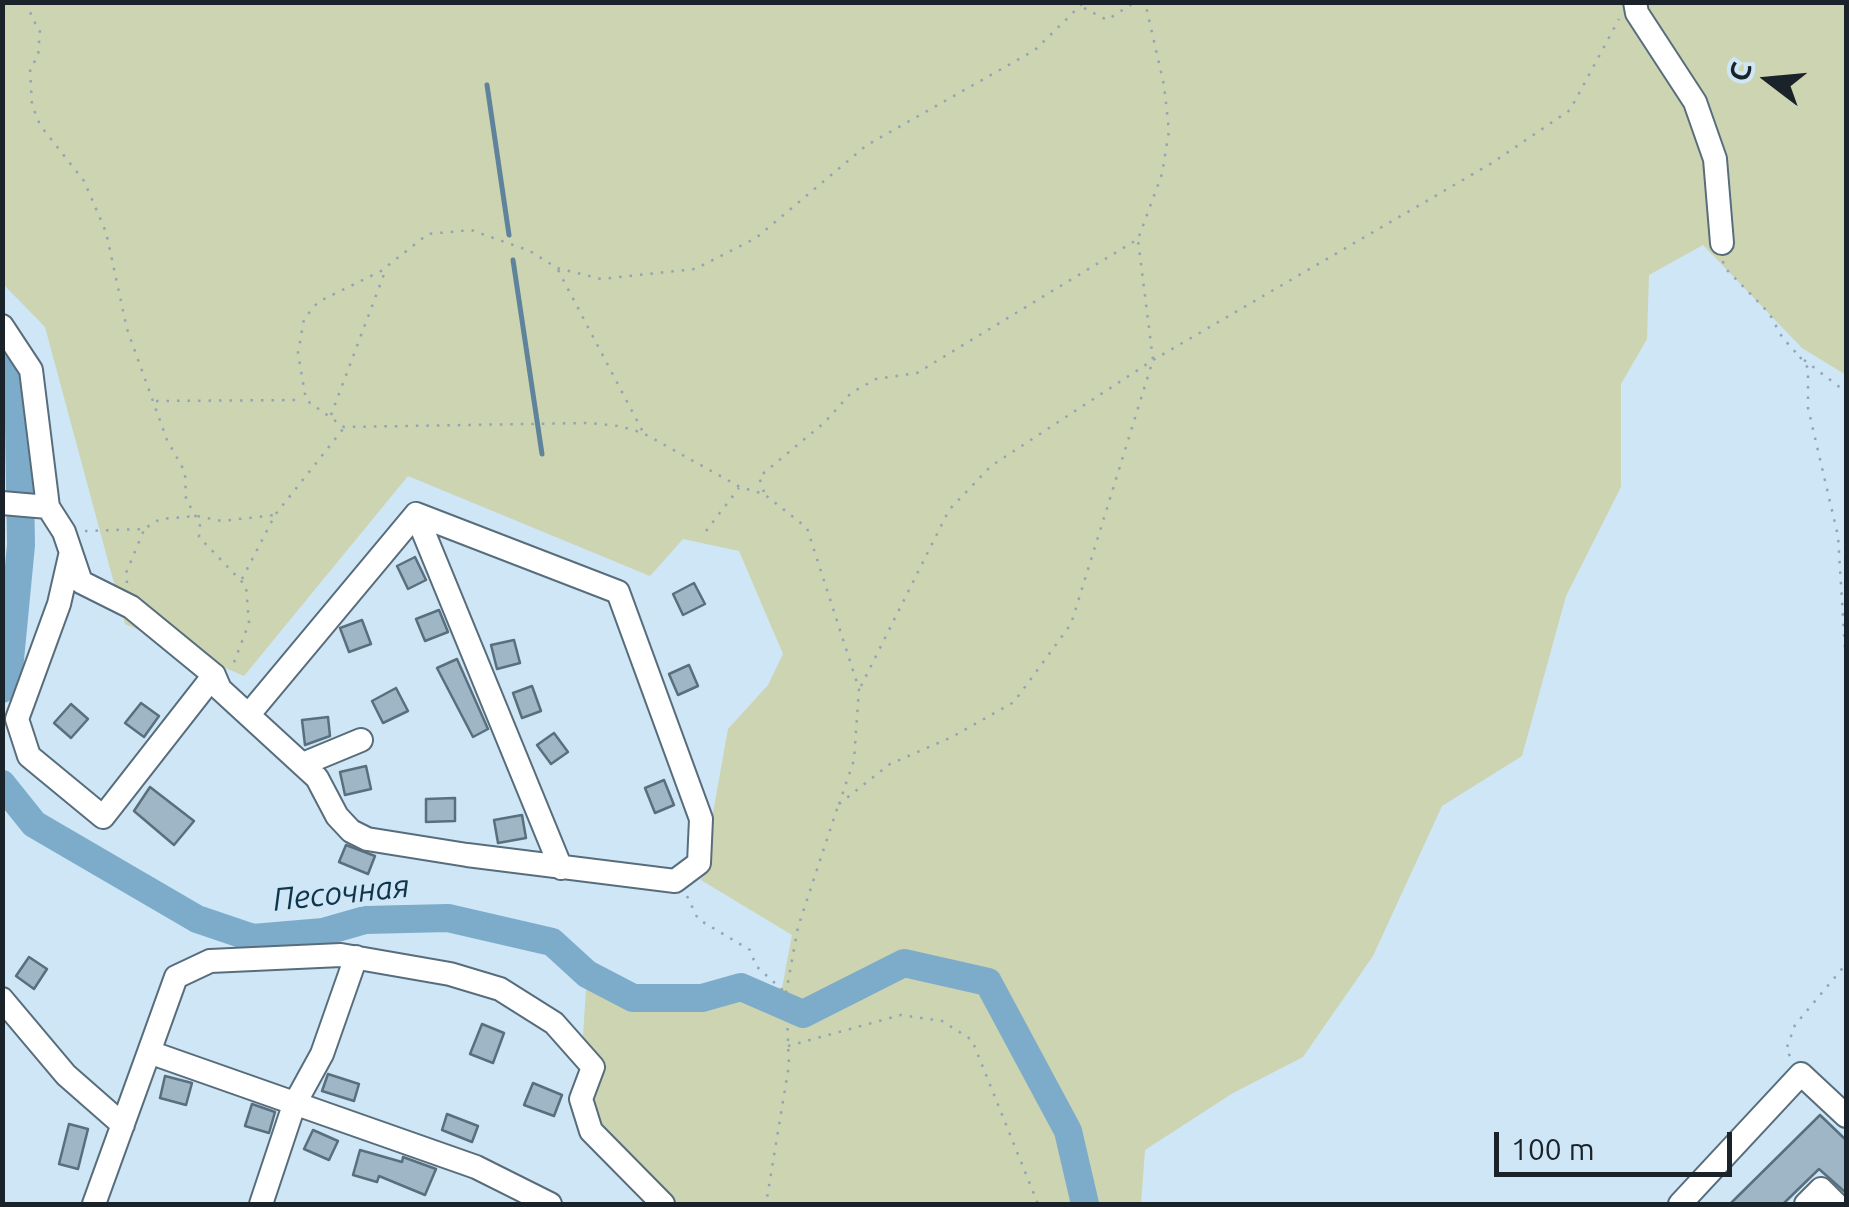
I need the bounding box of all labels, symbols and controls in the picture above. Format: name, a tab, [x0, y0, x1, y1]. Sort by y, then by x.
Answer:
north arrow	[1719, 30, 1819, 130]
text: С	[1722, 59, 1757, 84]
water label: Песочная	[271, 867, 411, 919]
scale bar	[1499, 1112, 1736, 1174]
text: 100 m	[1511, 1132, 1595, 1166]

